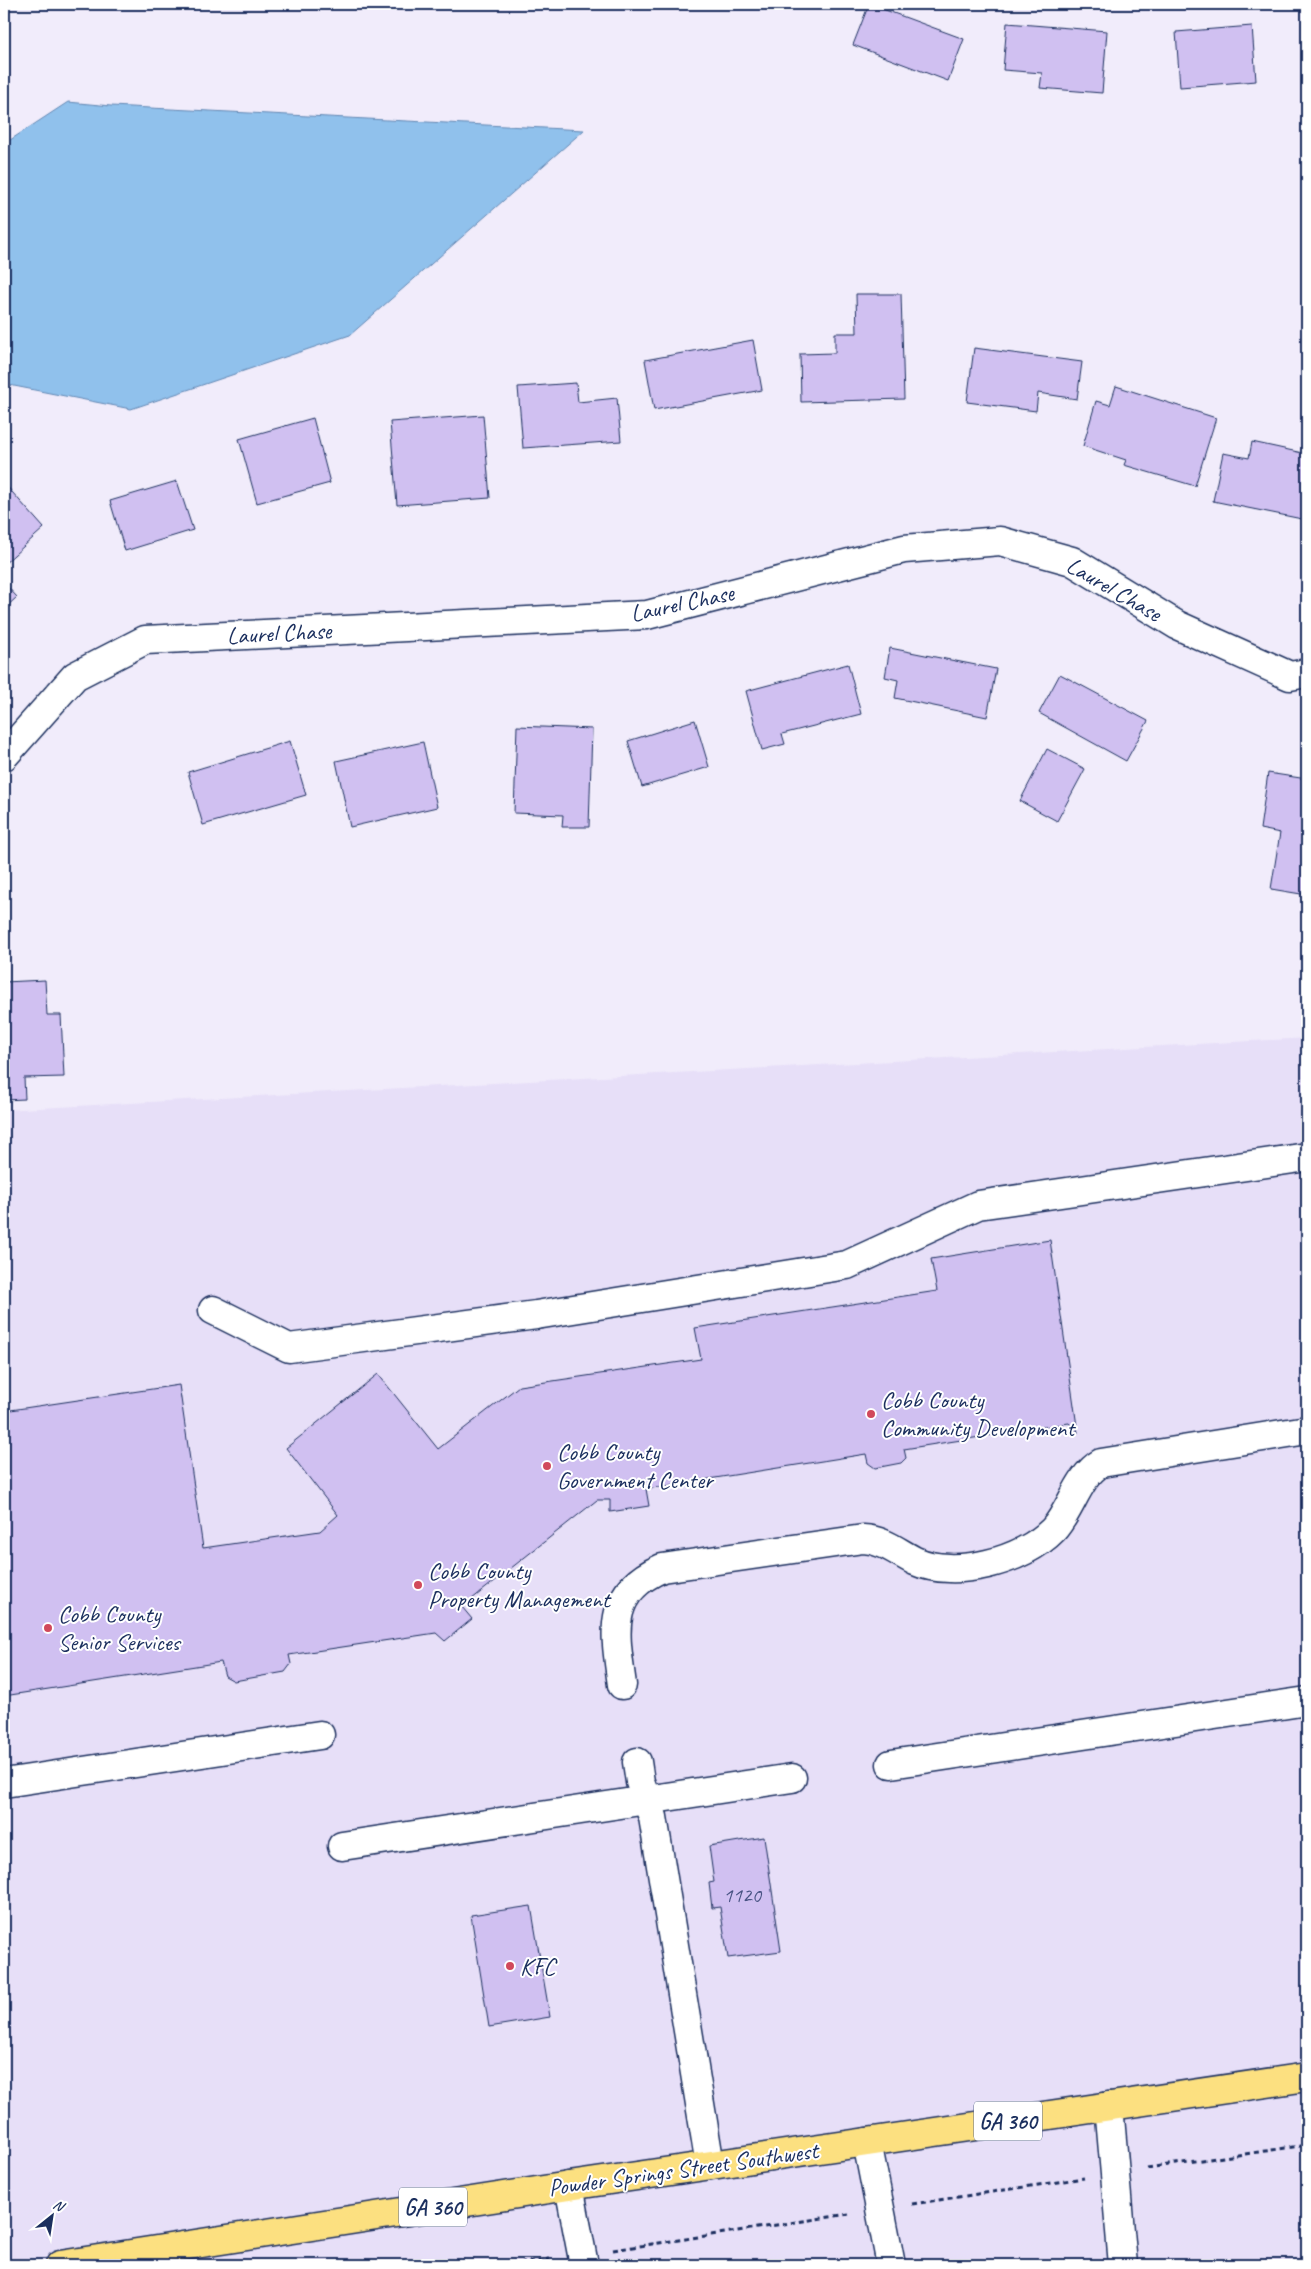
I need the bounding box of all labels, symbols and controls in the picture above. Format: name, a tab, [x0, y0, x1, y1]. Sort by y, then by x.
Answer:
street label: Laurel Chase	[1061, 550, 1169, 629]
street label: Laurel Chase	[628, 577, 738, 629]
street label: Laurel Chase	[226, 615, 334, 651]
place label: Cobb County Community Development	[881, 1385, 1076, 1443]
marker: Cobb County Community Development	[865, 1408, 877, 1420]
place label: Cobb County Government Center	[557, 1437, 715, 1495]
marker: Cobb County Government Center	[541, 1460, 553, 1472]
place label: Cobb County Property Management	[428, 1556, 612, 1614]
marker: Cobb County Property Management	[412, 1579, 424, 1591]
place label: Cobb County Senior Services	[58, 1599, 181, 1657]
marker: Cobb County Senior Services	[42, 1622, 54, 1634]
house number: 1120	[723, 1882, 762, 1908]
place label: KFC	[520, 1951, 557, 1981]
marker: KFC	[504, 1960, 516, 1972]
road number: GA 360	[974, 2102, 1042, 2140]
street label: Powder Springs Street Southwest	[546, 2135, 822, 2203]
road number: GA 360	[399, 2188, 467, 2226]
north arrow	[28, 2192, 78, 2242]
text: N	[50, 2196, 68, 2216]

